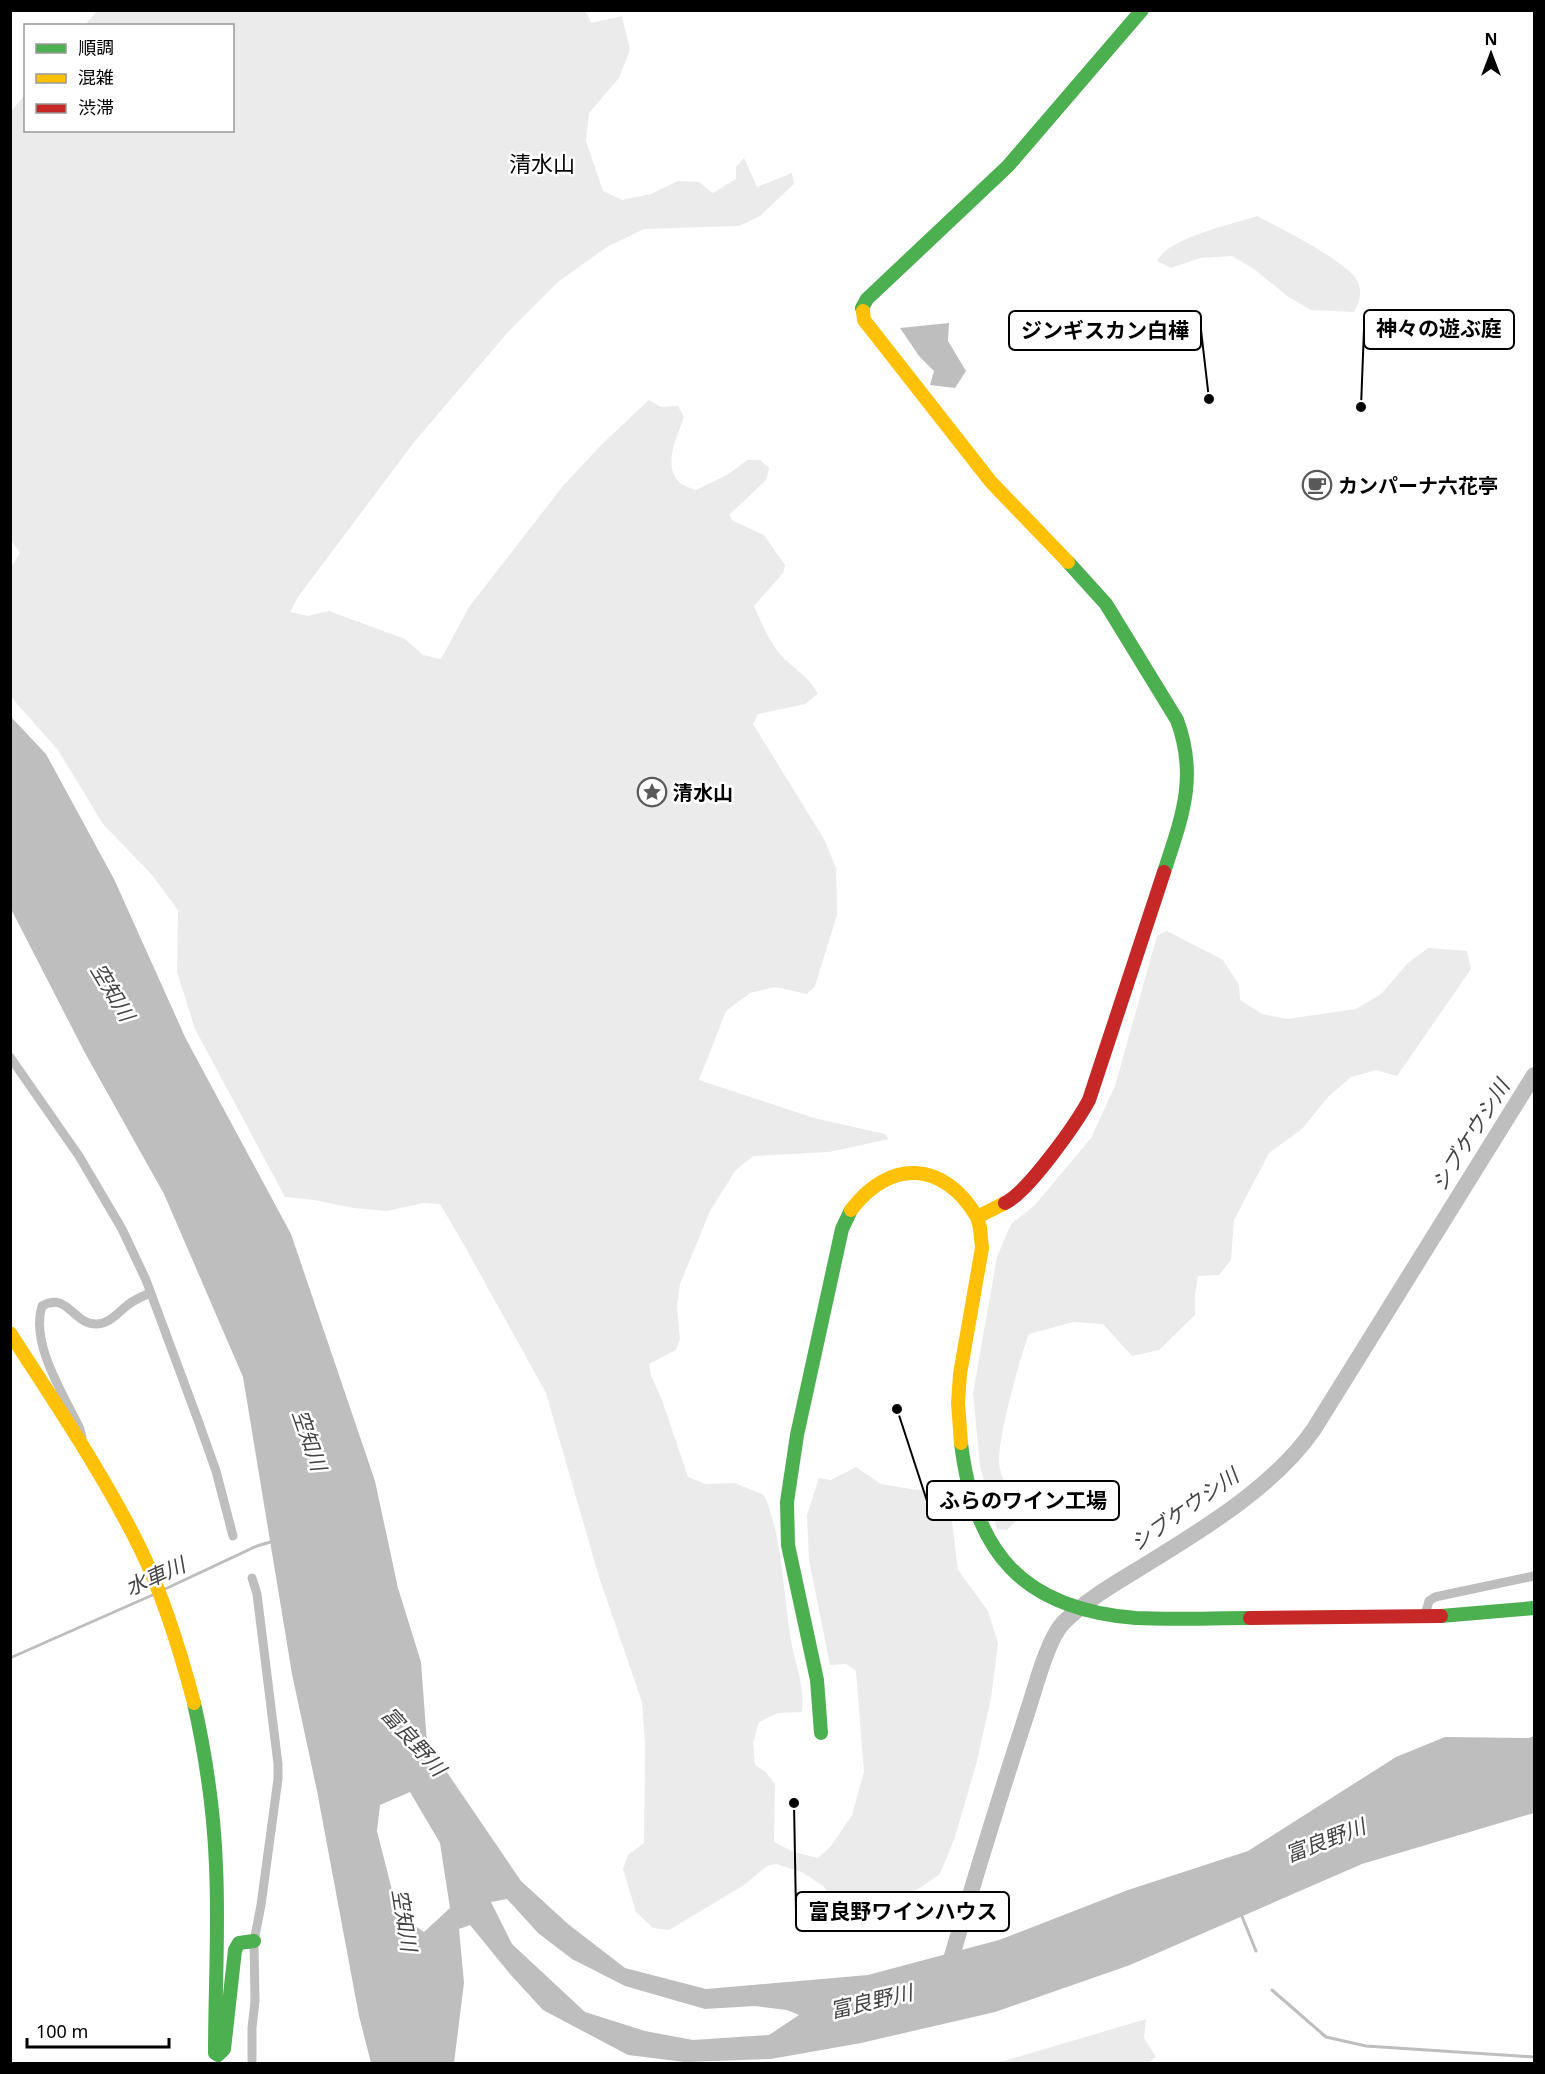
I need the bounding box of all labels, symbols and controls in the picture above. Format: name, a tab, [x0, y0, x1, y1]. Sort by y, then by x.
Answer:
legend	[24, 24, 234, 132]
north arrow	[1461, 24, 1521, 84]
text: N	[1484, 28, 1498, 50]
text: 順調	[78, 35, 114, 59]
text: 混雑	[78, 65, 114, 89]
text: 渋滞	[78, 95, 114, 119]
district label: 清水山	[509, 148, 575, 178]
callout: 神々の遊ぶ庭	[1364, 310, 1514, 349]
callout: ジンギスカン白樺	[1009, 311, 1201, 350]
text: 神々の遊ぶ庭	[1376, 314, 1502, 342]
text: ジンギスカン白樺	[1021, 316, 1189, 344]
cafe icon: カンパーナ六花亭	[1301, 469, 1333, 501]
place label: カンパーナ六花亭	[1338, 472, 1498, 499]
place icon: 清水山	[636, 776, 668, 808]
place label: 清水山	[673, 779, 733, 806]
water label: 空知川	[85, 958, 142, 1028]
water label: シブケウシ川	[1425, 1072, 1516, 1196]
water label: 空知川	[287, 1406, 334, 1476]
water label: シブケウシ川	[1124, 1460, 1245, 1557]
callout: ふらのワイン工場	[927, 1481, 1119, 1520]
text: ふらのワイン工場	[939, 1486, 1107, 1514]
water label: 水車川	[121, 1550, 191, 1602]
water label: 富良野川	[375, 1700, 454, 1783]
water label: 富良野川	[1281, 1811, 1371, 1868]
water label: 空知川	[386, 1887, 424, 1955]
callout: 富良野ワインハウス	[796, 1892, 1009, 1931]
text: 富良野ワインハウス	[809, 1897, 998, 1925]
water label: 富良野川	[827, 1977, 917, 2024]
scale bar	[27, 2011, 170, 2049]
text: 100 m	[36, 2019, 88, 2043]

